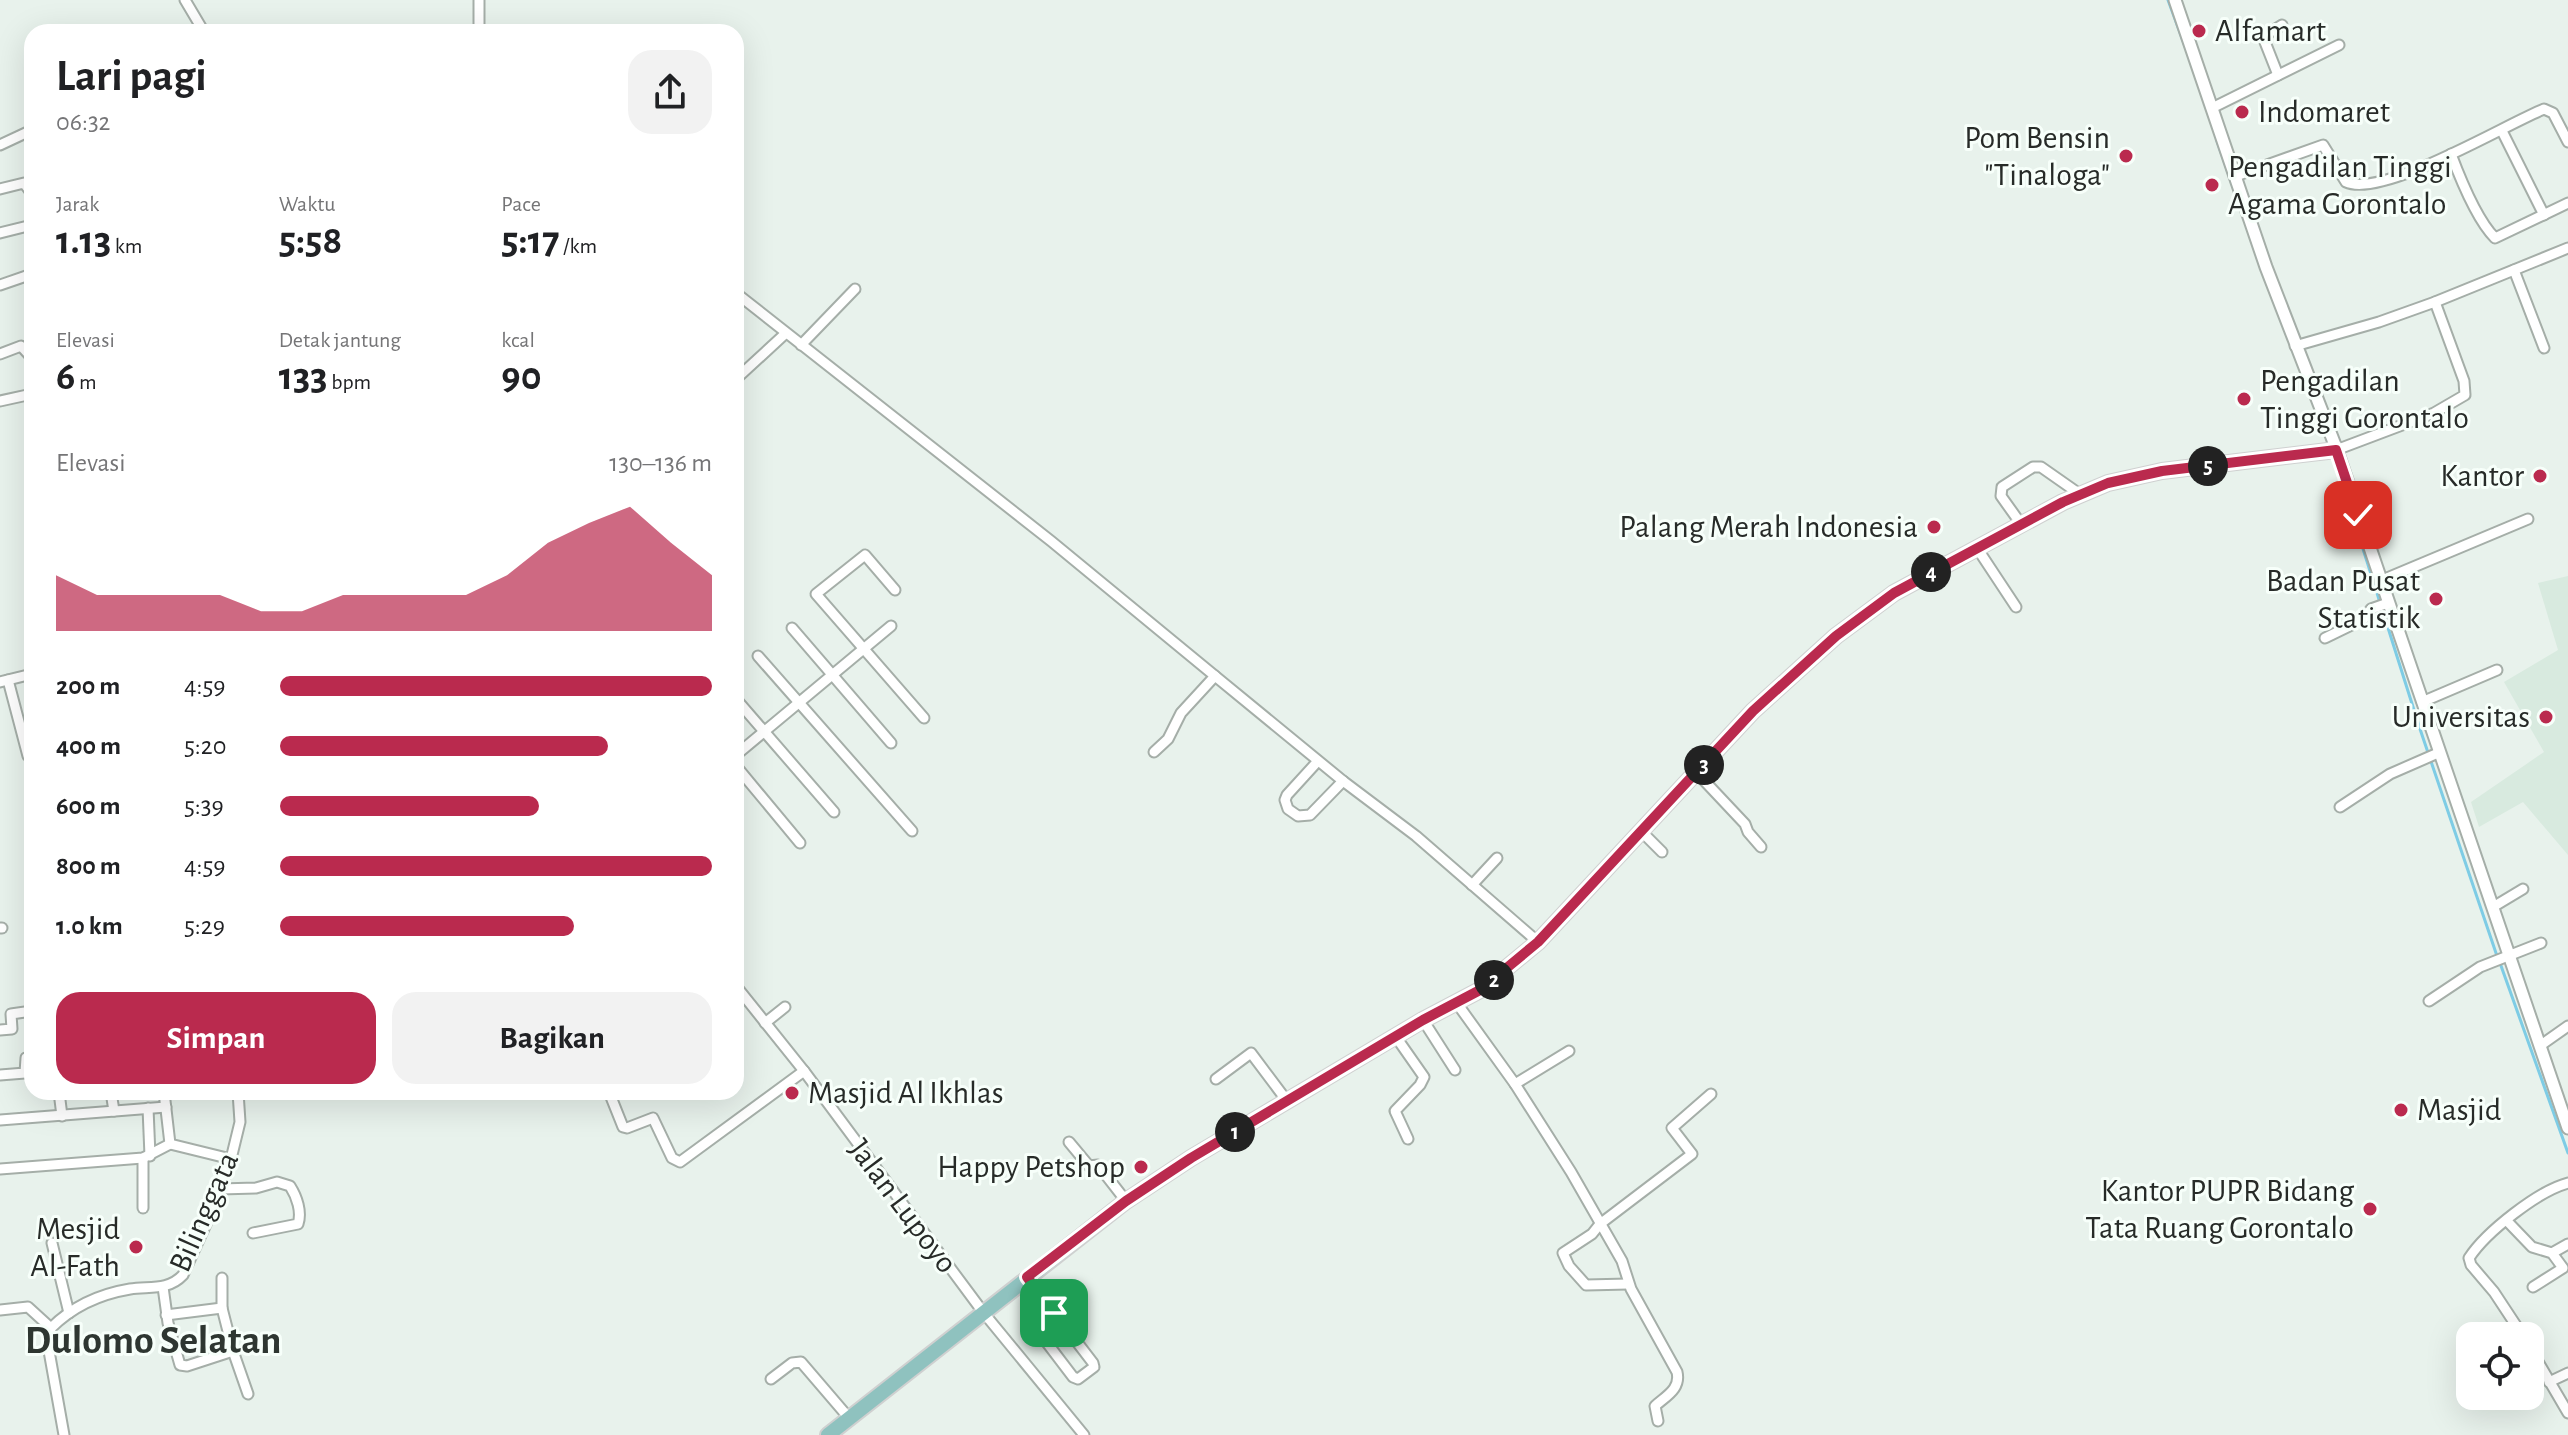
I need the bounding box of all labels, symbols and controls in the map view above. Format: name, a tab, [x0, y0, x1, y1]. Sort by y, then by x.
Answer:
place label: Alfamart	[2215, 15, 2326, 47]
marker: Alfamart	[2190, 22, 2208, 40]
button: share	[628, 50, 712, 134]
text: Lari pagi	[56, 55, 207, 99]
place label: Indomaret	[2258, 96, 2390, 128]
marker: Indomaret	[2233, 103, 2251, 121]
text: 06:32	[56, 109, 110, 135]
place label: Pom Bensin "Tinaloga"	[1964, 122, 2110, 191]
marker: Pom Bensin "Tinaloga"	[2117, 147, 2135, 165]
place label: Pengadilan Tinggi Agama Gorontalo	[2228, 151, 2452, 220]
marker: Pengadilan Tinggi Agama Gorontalo	[2203, 176, 2221, 194]
text: Jarak	[56, 193, 99, 215]
text: Waktu	[279, 193, 336, 215]
text: Pace	[501, 193, 541, 215]
text: 1.13	[56, 221, 111, 261]
text: 5:58	[279, 221, 342, 261]
text: 5:17	[501, 221, 559, 261]
text: km	[111, 235, 142, 257]
text: /km	[559, 235, 597, 257]
text: Elevasi	[56, 329, 115, 351]
text: Detak jantung	[279, 329, 401, 351]
text: kcal	[501, 329, 535, 351]
text: 6	[56, 357, 75, 397]
text: 133	[279, 357, 328, 397]
text: 90	[501, 357, 542, 397]
place label: Pengadilan Tinggi Gorontalo	[2260, 365, 2469, 434]
text: m	[75, 371, 97, 393]
text: bpm	[328, 371, 371, 393]
marker: Pengadilan Tinggi Gorontalo	[2235, 390, 2253, 408]
pin: 5	[2188, 446, 2228, 486]
text: Elevasi	[56, 450, 125, 476]
text: 130–136 m	[609, 450, 712, 476]
text: 5	[2203, 455, 2213, 477]
place label: Kantor	[2440, 460, 2525, 492]
marker: Kantor	[2531, 467, 2549, 485]
pin	[2324, 481, 2392, 549]
icon: check	[2336, 493, 2380, 537]
place label: Palang Merah Indonesia	[1619, 511, 1918, 543]
marker: Palang Merah Indonesia	[1925, 518, 1943, 536]
pin: 4	[1911, 552, 1951, 592]
text: 4	[1925, 561, 1937, 583]
place label: Badan Pusat Statistik	[2266, 565, 2420, 634]
marker: Badan Pusat Statistik	[2427, 590, 2445, 608]
text: 200 m	[56, 673, 120, 699]
text: 4:59	[184, 673, 226, 699]
place label: Universitas	[2392, 701, 2530, 733]
marker: Universitas	[2537, 708, 2555, 726]
text: 400 m	[56, 733, 121, 759]
text: 5:20	[184, 733, 226, 759]
pin: 3	[1684, 745, 1724, 785]
text: 3	[1699, 754, 1709, 776]
text: 600 m	[56, 793, 121, 819]
text: 5:39	[184, 793, 224, 819]
text: 800 m	[56, 853, 121, 879]
text: 4:59	[184, 853, 226, 879]
text: 1.0 km	[56, 913, 123, 939]
text: 5:29	[184, 913, 225, 939]
pin: 2	[1474, 960, 1514, 1000]
text: 2	[1489, 969, 1499, 991]
button: Simpan	[56, 992, 376, 1084]
button: Bagikan	[392, 992, 712, 1084]
place label: Masjid Al Ikhlas	[808, 1077, 1004, 1109]
marker: Masjid Al Ikhlas	[783, 1084, 801, 1102]
place label: Masjid	[2417, 1094, 2501, 1126]
marker: Masjid	[2392, 1101, 2410, 1119]
pin: 1	[1215, 1112, 1255, 1152]
text: 1	[1231, 1121, 1239, 1143]
street label: Jalan Lupoyo	[843, 1133, 963, 1279]
street label: Bilinggata	[163, 1147, 245, 1277]
place label: Happy Petshop	[937, 1151, 1125, 1183]
marker: Happy Petshop	[1132, 1158, 1150, 1176]
place label: Kantor PUPR Bidang Tata Ruang Gorontalo	[2085, 1175, 2354, 1244]
marker: Kantor PUPR Bidang Tata Ruang Gorontalo	[2361, 1200, 2379, 1218]
place label: Mesjid Al-Fath	[30, 1213, 120, 1282]
marker: Mesjid Al-Fath	[127, 1238, 145, 1256]
pin	[1020, 1279, 1088, 1347]
icon: arrive	[1032, 1291, 1076, 1335]
district label: Dulomo Selatan	[25, 1321, 281, 1361]
map controls	[2456, 1322, 2544, 1410]
button: locate	[2456, 1322, 2544, 1410]

